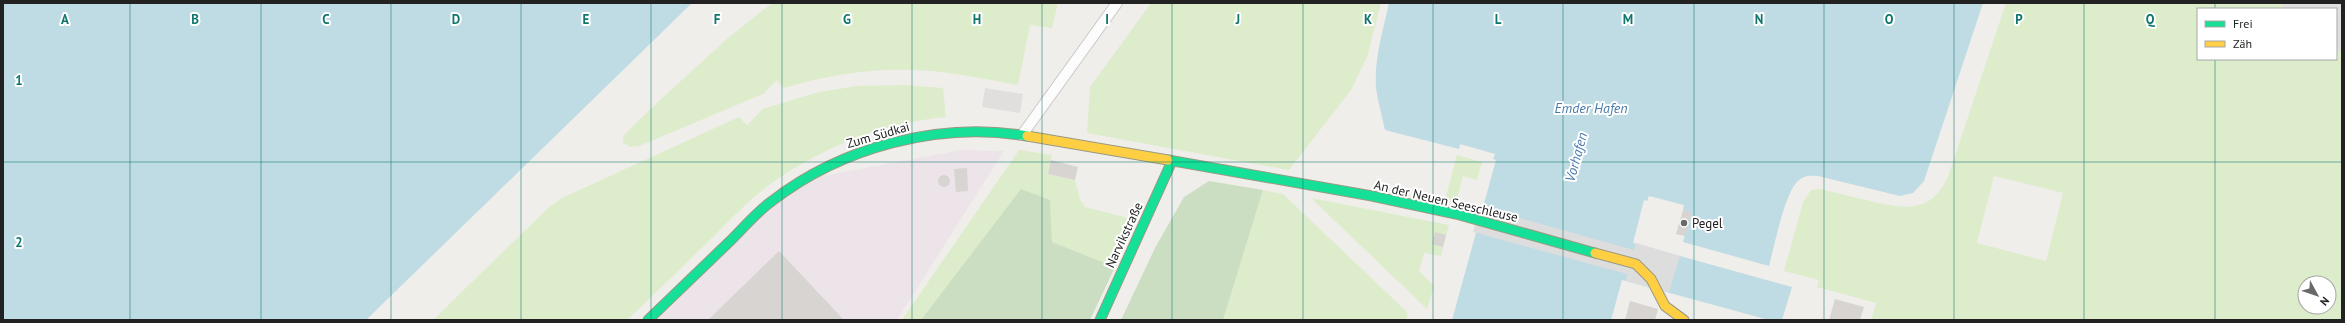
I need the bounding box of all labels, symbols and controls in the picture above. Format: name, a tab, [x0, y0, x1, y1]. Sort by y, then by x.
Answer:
legend	[2197, 8, 2337, 60]
text: A	[61, 11, 69, 28]
text: B	[191, 11, 199, 28]
text: C	[322, 11, 330, 28]
text: D	[452, 11, 460, 28]
text: E	[583, 11, 590, 28]
text: F	[714, 11, 721, 28]
text: G	[843, 11, 851, 28]
text: H	[973, 11, 981, 28]
text: I	[1105, 11, 1109, 28]
text: J	[1235, 11, 1240, 28]
text: K	[1364, 11, 1372, 28]
text: L	[1495, 11, 1502, 28]
text: M	[1623, 11, 1633, 28]
text: N	[1755, 11, 1763, 28]
text: O	[1885, 11, 1894, 28]
text: P	[2015, 11, 2023, 28]
text: Q	[2146, 11, 2156, 28]
text: Frei	[2233, 16, 2253, 31]
text: Zäh	[2233, 36, 2252, 51]
text: 1	[15, 72, 23, 89]
water label: Emder Hafen	[1554, 99, 1628, 117]
street label: Zum Südkai	[844, 118, 912, 152]
water label: Vorhafen	[1561, 130, 1591, 184]
street label: An der Neuen Seeschleuse	[1372, 176, 1520, 226]
street label: Narvikstraße	[1101, 199, 1147, 271]
place label: Pegel	[1692, 215, 1723, 232]
marker: Pegel	[1679, 218, 1689, 228]
text: 2	[15, 234, 23, 251]
north arrow	[2297, 275, 2337, 315]
text: N	[2317, 294, 2332, 309]

